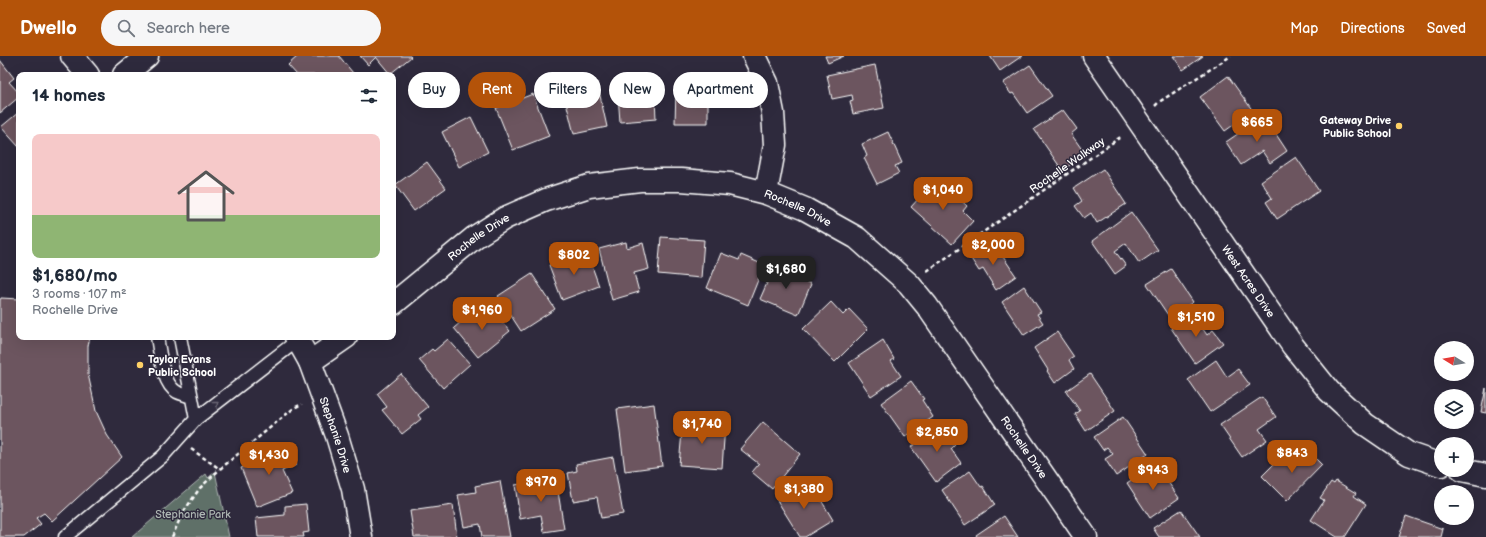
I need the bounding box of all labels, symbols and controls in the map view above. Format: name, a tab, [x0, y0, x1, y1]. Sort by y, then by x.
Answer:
search box	[101, 10, 381, 46]
text: Dwello	[20, 17, 77, 40]
icon: search	[115, 17, 137, 39]
text: Search here	[147, 19, 230, 38]
text: Map	[1290, 20, 1318, 37]
text: Directions	[1340, 20, 1405, 37]
text: Saved	[1427, 20, 1466, 37]
chip: Buy	[408, 72, 460, 108]
chip: Rent	[468, 72, 526, 108]
chip: Filters	[534, 72, 601, 108]
chip: New	[609, 72, 665, 108]
chip: Apartment	[673, 72, 768, 108]
icon: filters	[358, 85, 380, 107]
text: 14 homes	[32, 86, 105, 106]
pin: $665	[1233, 109, 1281, 143]
text: $665	[1241, 114, 1273, 130]
place label: Gateway Drive Public School	[1320, 114, 1391, 140]
marker: Gateway Drive Public School	[1394, 121, 1404, 131]
street label: Rochelle Walkway	[1027, 135, 1107, 196]
icon: home	[170, 160, 242, 232]
pin: $1,040	[910, 177, 976, 211]
text: $1,040	[923, 182, 963, 198]
street label: Rochelle Drive	[762, 187, 834, 230]
street label: Rochelle Drive	[445, 211, 512, 263]
pin: $2,000	[960, 232, 1026, 266]
text: $2,000	[971, 237, 1015, 253]
pin: $802	[550, 242, 598, 276]
street label: West Acres Drive	[1219, 243, 1278, 320]
text: $802	[558, 247, 590, 263]
pin: $1,680	[753, 256, 819, 290]
text: $1,680	[766, 261, 806, 277]
text: $1,680/mo	[32, 266, 117, 286]
text: 3 rooms · 107 m²	[32, 286, 127, 302]
pin: $1,960	[449, 297, 515, 331]
text: Rochelle Drive	[32, 302, 118, 318]
text: $1,960	[462, 302, 502, 318]
pin: $1,510	[1163, 304, 1229, 338]
text: $1,510	[1177, 309, 1215, 325]
north arrow	[1434, 341, 1474, 381]
map controls	[1434, 341, 1474, 525]
place label: Taylor Evans Public School	[148, 353, 216, 379]
marker: Taylor Evans Public School	[135, 360, 145, 370]
button: layers	[1434, 389, 1474, 429]
street label: Stephanie Drive	[316, 395, 354, 475]
one-way arrow	[211, 402, 218, 409]
pin: $1,740	[669, 411, 735, 445]
street label: Rochelle Drive	[998, 414, 1050, 482]
text: $1,740	[682, 416, 722, 432]
pin: $2,850	[904, 419, 970, 453]
text: $2,850	[916, 424, 958, 440]
button: +	[1434, 437, 1474, 477]
pin: $843	[1268, 440, 1316, 474]
pin: $1,430	[236, 442, 302, 476]
text: $843	[1276, 445, 1308, 461]
text: $1,430	[249, 447, 289, 463]
pin: $943	[1129, 457, 1177, 491]
text: $943	[1137, 462, 1169, 478]
pin: $970	[517, 469, 565, 503]
text: $970	[525, 474, 557, 490]
pin: $1,380	[771, 476, 837, 510]
text: $1,380	[784, 481, 824, 497]
button: −	[1434, 485, 1474, 525]
park label: Stephanie Park	[155, 508, 231, 521]

